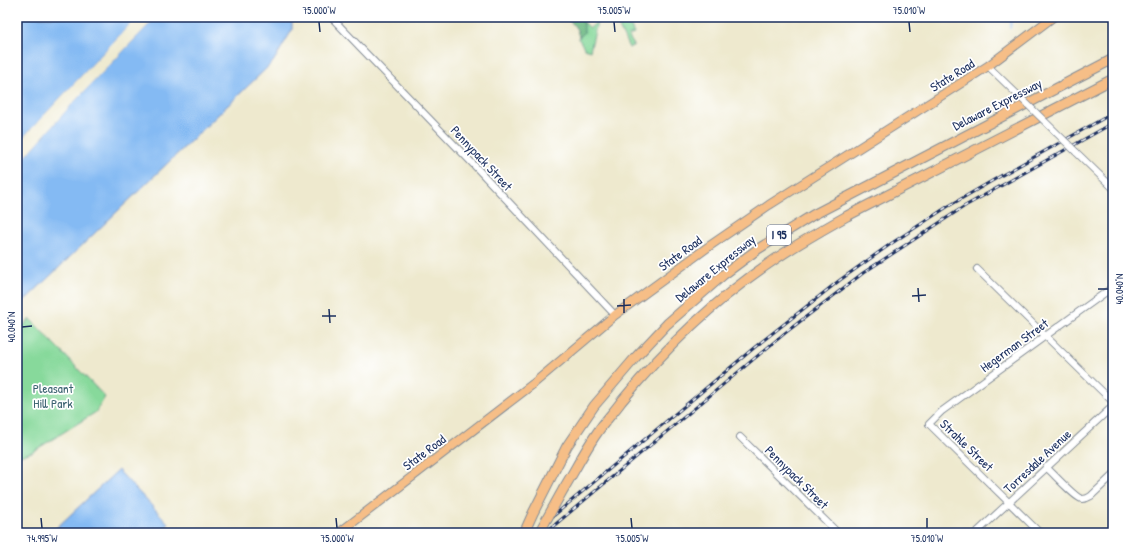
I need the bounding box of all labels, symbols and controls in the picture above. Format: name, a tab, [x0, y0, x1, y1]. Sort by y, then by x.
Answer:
text: 75.000°W	[302, 4, 336, 17]
text: 75.005°W	[598, 4, 631, 17]
text: 75.010°W	[893, 4, 926, 17]
street label: State Road	[926, 54, 978, 96]
street label: Delaware Expressway	[949, 73, 1045, 134]
street label: Pennypack Street	[447, 121, 517, 195]
road number: I 95	[767, 225, 791, 245]
street label: Delaware Expressway	[671, 230, 759, 306]
street label: State Road	[655, 231, 705, 275]
text: 40.040°N	[1113, 274, 1126, 304]
text: 40.040°N	[5, 312, 18, 342]
street label: Hegerman Street	[976, 314, 1052, 376]
park label: Pleasant Hill Park	[33, 379, 74, 412]
street label: Strahle Street	[936, 415, 998, 475]
street label: Torresdale Avenue	[999, 425, 1075, 497]
street label: State Road	[399, 430, 449, 474]
street label: Pennypack Street	[761, 441, 833, 513]
text: 74.995°W	[27, 532, 58, 545]
text: 75.000°W	[320, 532, 354, 545]
text: 75.005°W	[616, 532, 649, 545]
text: 75.010°W	[911, 532, 944, 545]

